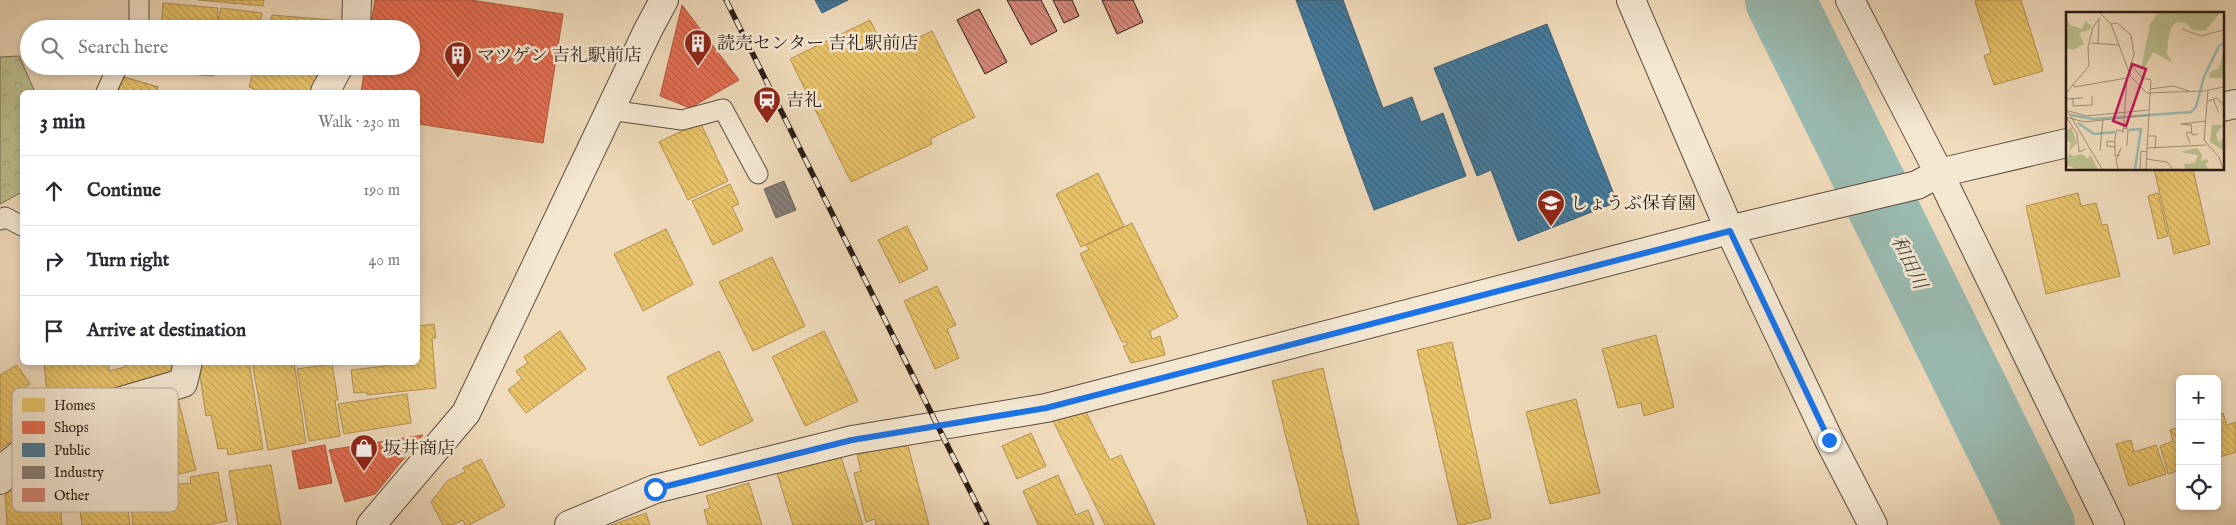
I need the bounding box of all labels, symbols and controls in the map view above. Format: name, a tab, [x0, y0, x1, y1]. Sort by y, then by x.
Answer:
inset map	[2066, 12, 2224, 170]
search box	[20, 20, 420, 75]
building icon: 読売センター 吉礼駅前店	[683, 28, 713, 67]
place label: 読売センター 吉礼駅前店	[717, 33, 918, 56]
icon: search	[38, 34, 66, 62]
text: Search here	[78, 36, 169, 60]
building icon: マツゲン 吉礼駅前店	[443, 40, 473, 79]
place label: マツゲン 吉礼駅前店	[477, 45, 642, 68]
station icon: 吉礼	[752, 85, 782, 124]
place label: 吉礼	[786, 90, 822, 113]
text: 3 min	[40, 109, 85, 136]
text: Walk · 230 m	[318, 113, 400, 133]
icon: ahead	[40, 177, 68, 205]
text: Continue	[87, 179, 161, 203]
text: 190 m	[363, 181, 400, 201]
school or university icon: しょうぶ保育園	[1536, 188, 1566, 227]
place label: しょうぶ保育園	[1570, 193, 1696, 216]
water label: 和田川	[1885, 232, 1932, 296]
icon: right	[40, 247, 68, 275]
text: Turn right	[87, 249, 169, 273]
text: 40 m	[368, 251, 400, 271]
icon: arrive	[40, 317, 68, 345]
text: Arrive at destination	[87, 319, 246, 343]
map controls	[2176, 375, 2221, 510]
button: +	[2176, 375, 2221, 420]
legend	[12, 388, 178, 512]
text: Homes	[54, 397, 96, 415]
text: Shops	[54, 419, 89, 437]
button: −	[2176, 420, 2221, 465]
route end	[1818, 429, 1841, 452]
shop icon: 坂井商店	[349, 433, 379, 472]
place label: 坂井商店	[383, 438, 455, 461]
text: Public	[54, 442, 90, 460]
text: Industry	[54, 464, 104, 482]
button: locate	[2176, 465, 2221, 510]
route start	[644, 478, 667, 501]
text: Other	[54, 487, 89, 505]

